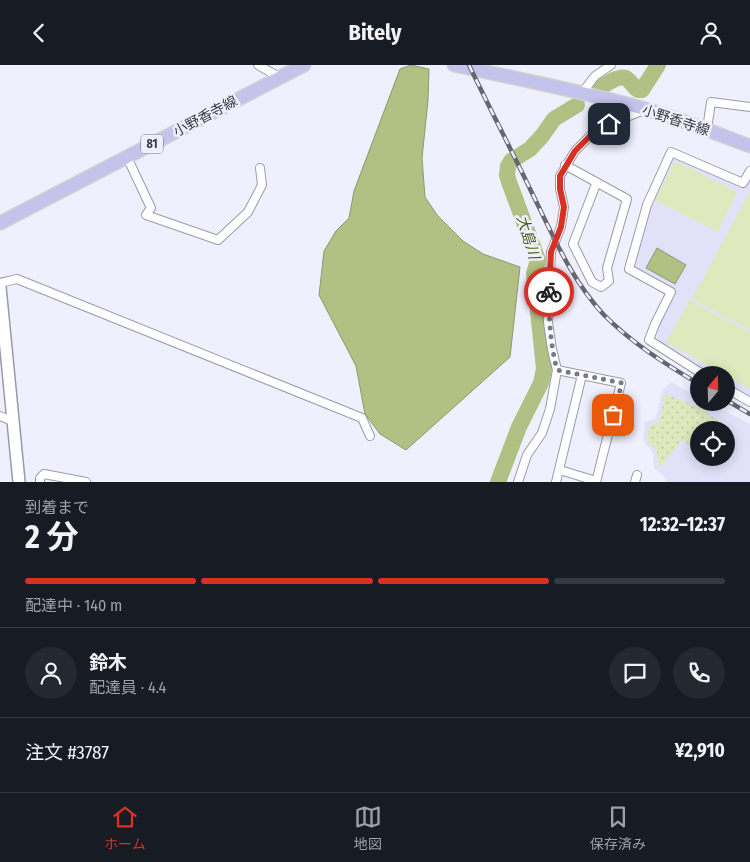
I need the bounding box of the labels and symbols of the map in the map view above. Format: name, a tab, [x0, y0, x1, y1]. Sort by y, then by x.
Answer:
street label: 小野香寺線	[170, 93, 240, 140]
street label: 小野香寺線	[640, 102, 712, 139]
pin	[588, 103, 630, 145]
road number: 81	[141, 135, 163, 153]
water label: 大島川	[513, 213, 544, 263]
courier	[524, 267, 574, 317]
north arrow	[690, 366, 735, 411]
pin	[592, 394, 634, 436]

